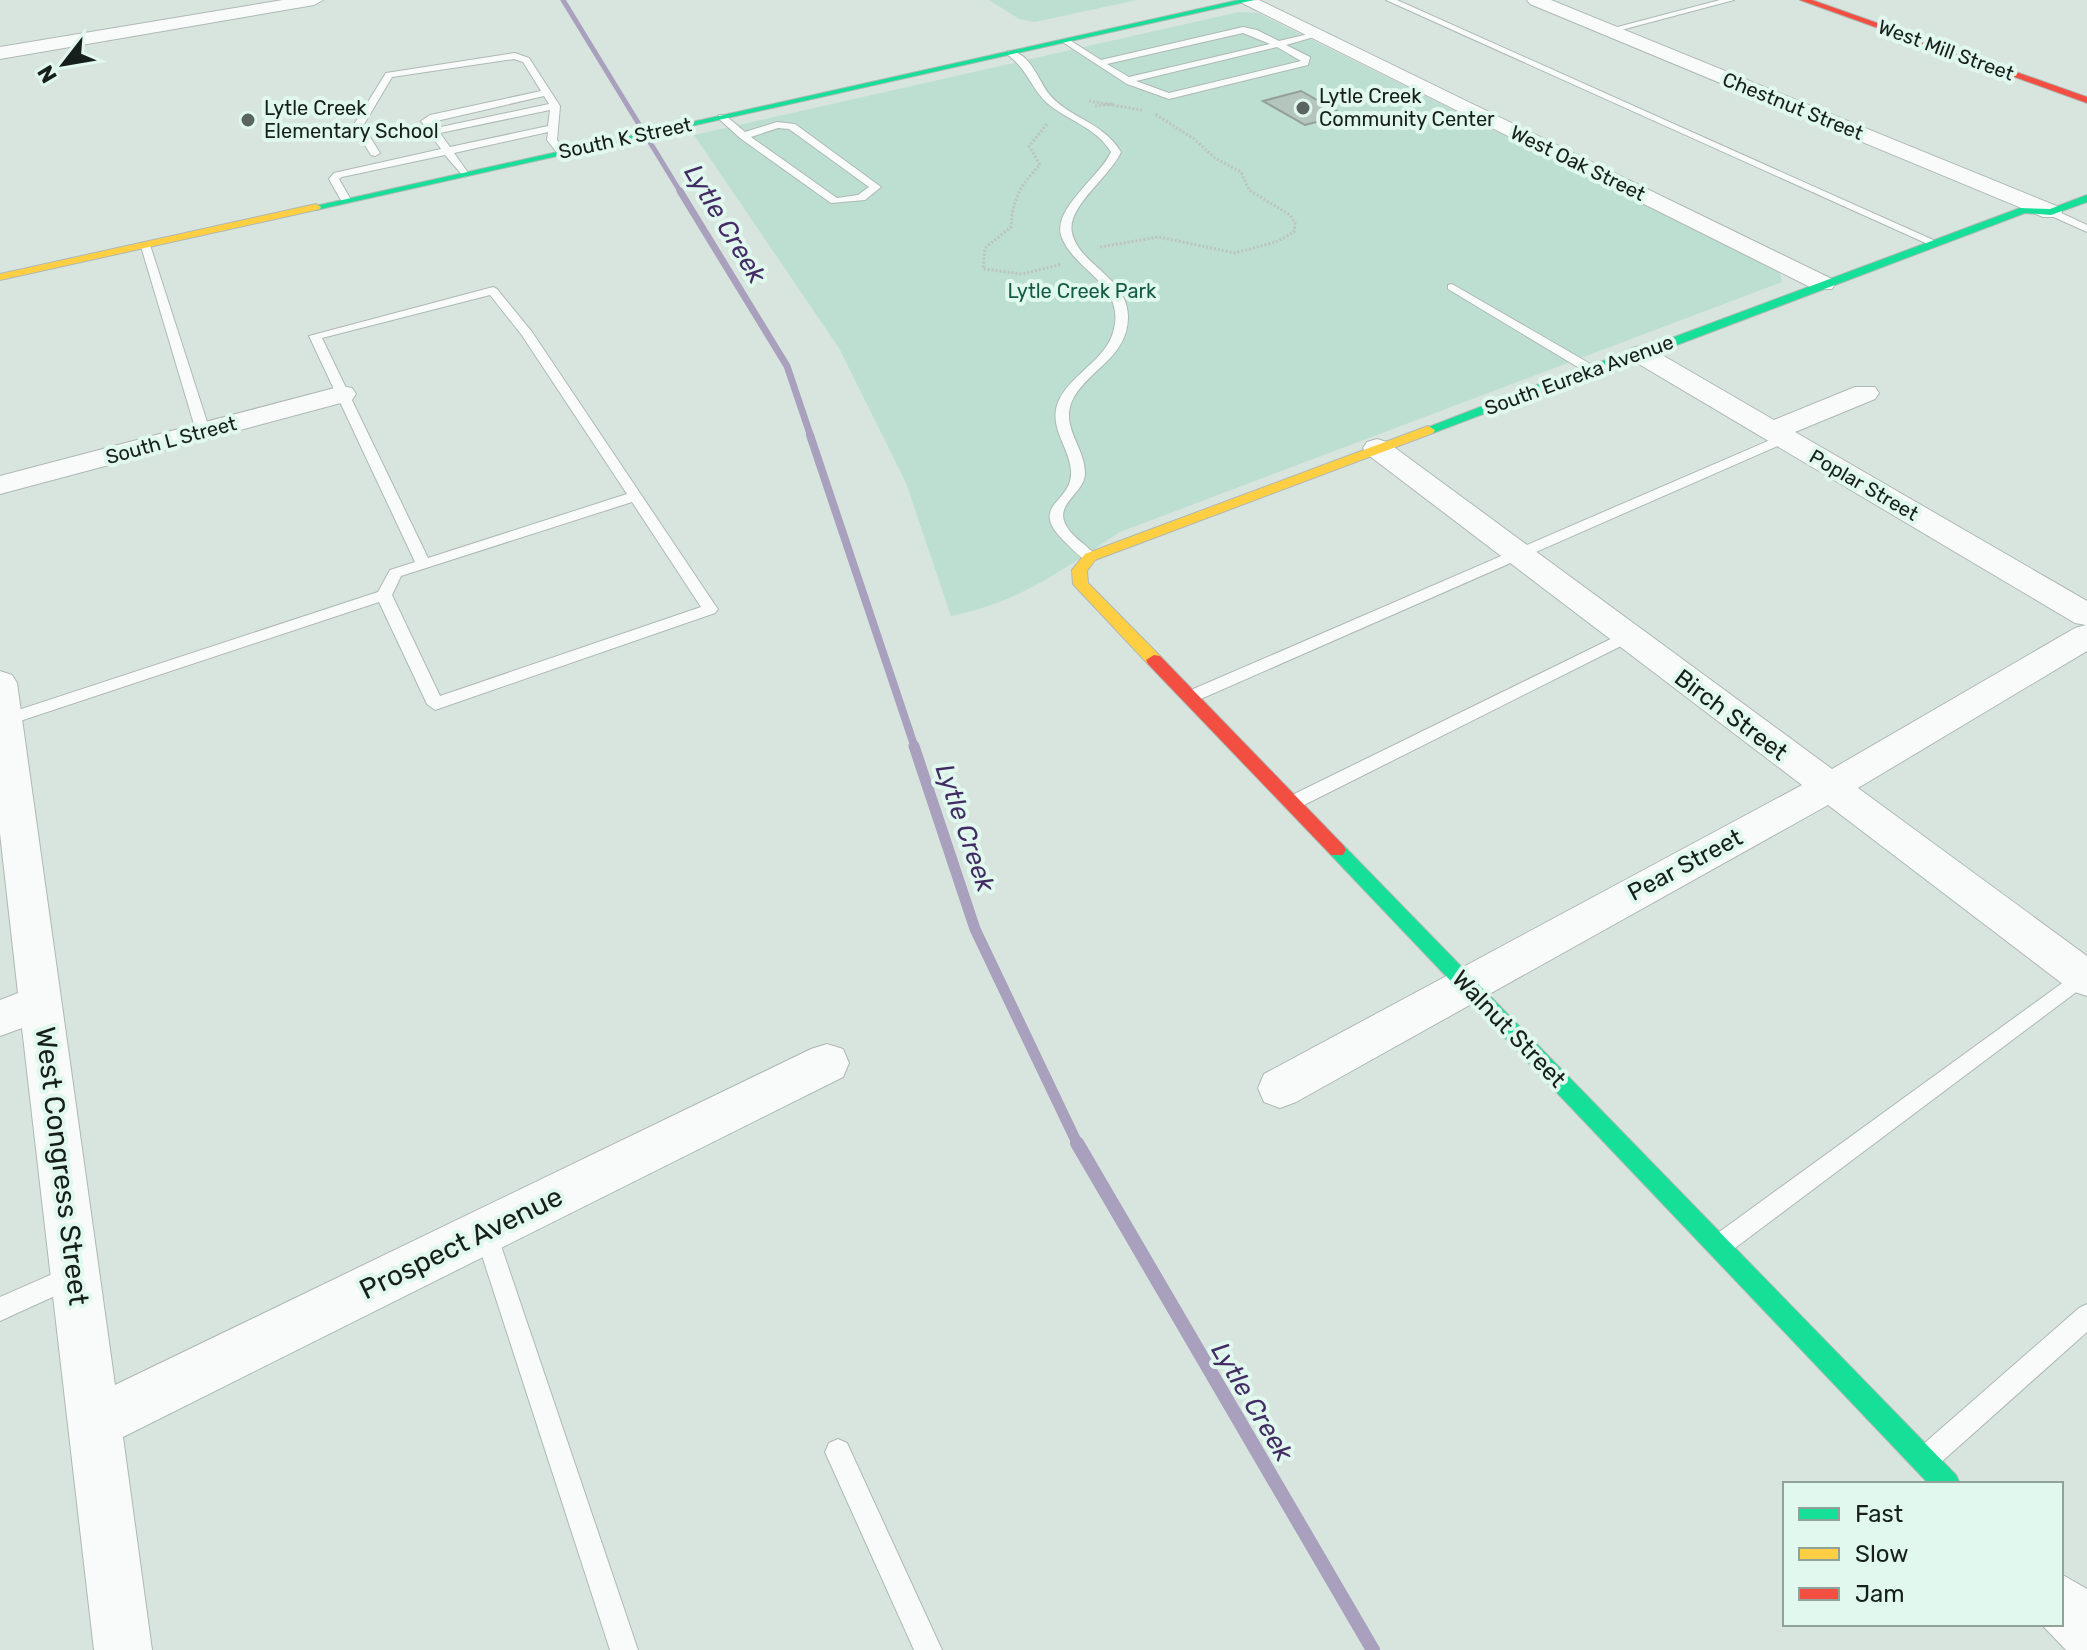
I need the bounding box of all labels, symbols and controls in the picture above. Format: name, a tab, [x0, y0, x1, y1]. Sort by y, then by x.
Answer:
street label: West Mill Street	[1875, 14, 2017, 86]
north arrow	[24, 24, 104, 104]
text: N	[32, 60, 63, 88]
street label: Chestnut Street	[1719, 67, 1867, 145]
place label: Lytle Creek Community Center	[1319, 84, 1495, 131]
place label: Lytle Creek Elementary School	[264, 96, 439, 143]
marker: Lytle Creek Community Center	[1294, 99, 1312, 117]
marker: Lytle Creek Elementary School	[239, 111, 257, 129]
street label: South K Street	[556, 112, 694, 164]
street label: West Oak Street	[1507, 120, 1650, 206]
water label: Lytle Creek	[677, 159, 773, 290]
park label: Lytle Creek Park	[1008, 279, 1157, 303]
street label: South Eureka Avenue	[1481, 330, 1677, 420]
street label: South L Street	[103, 411, 239, 469]
street label: Poplar Street	[1805, 444, 1923, 526]
street label: Birch Street	[1669, 664, 1793, 766]
water label: Lytle Creek	[929, 760, 1002, 897]
street label: Pear Street	[1623, 823, 1747, 907]
street label: Walnut Street	[1446, 965, 1572, 1093]
street label: West Congress Street	[29, 1025, 95, 1307]
street label: Prospect Avenue	[354, 1180, 568, 1306]
water label: Lytle Creek	[1204, 1337, 1300, 1468]
legend	[1783, 1482, 2063, 1626]
text: Fast	[1855, 1500, 1903, 1528]
text: Slow	[1855, 1540, 1908, 1568]
text: Jam	[1855, 1580, 1905, 1608]

